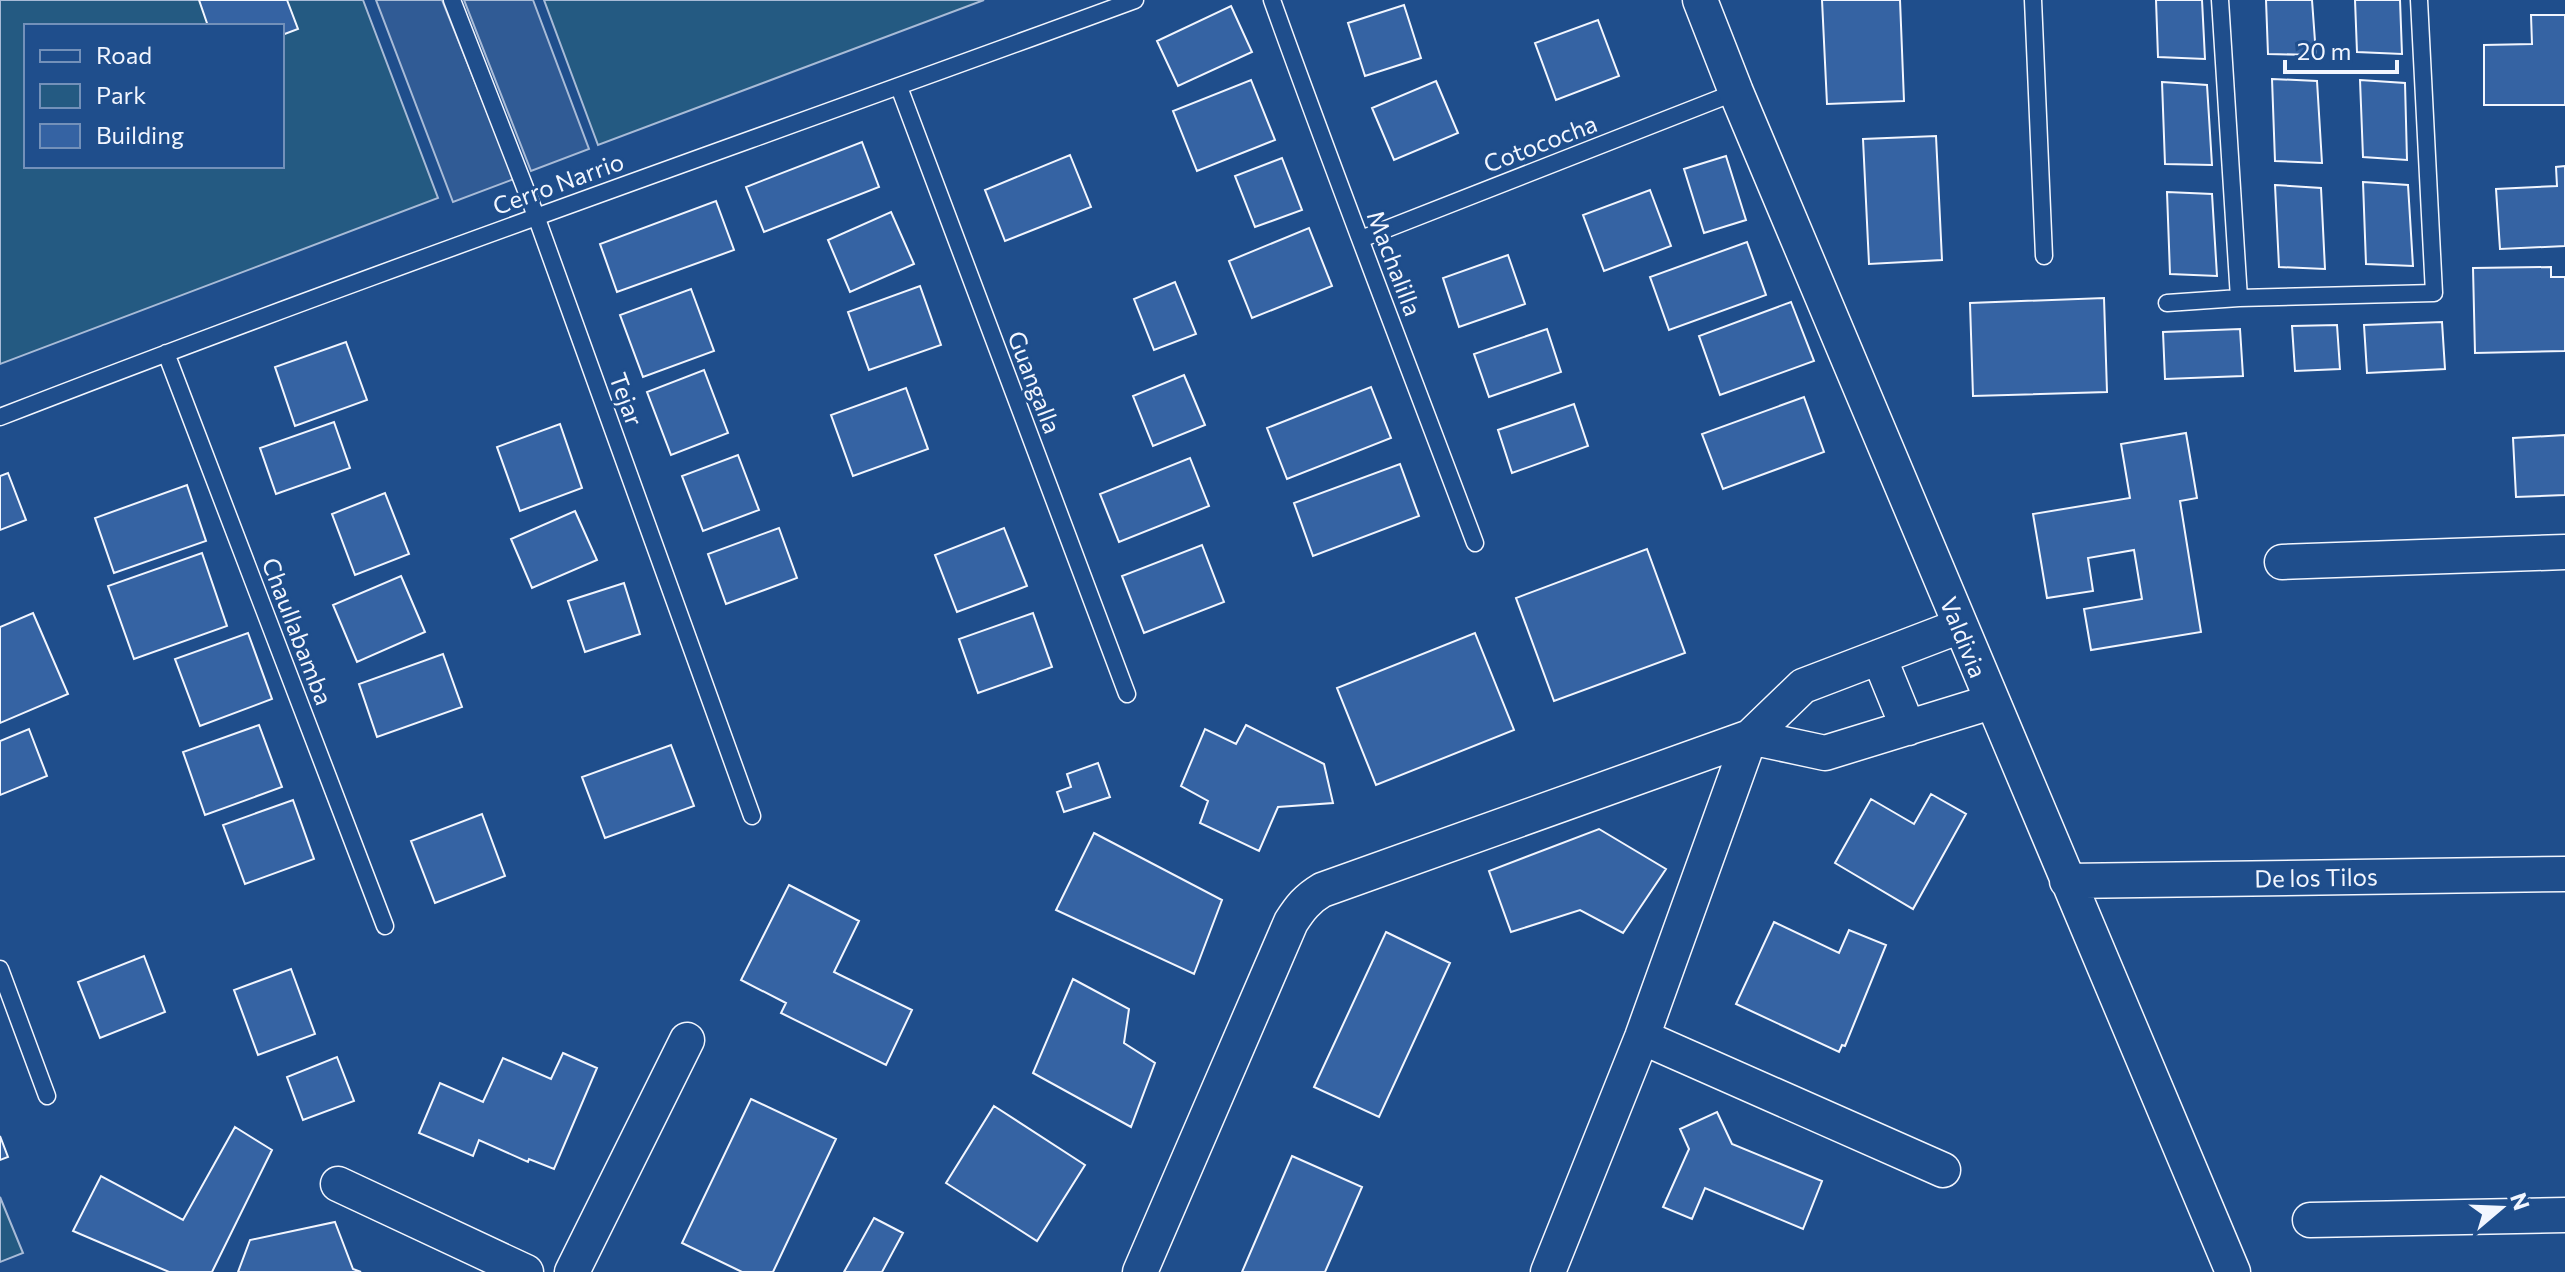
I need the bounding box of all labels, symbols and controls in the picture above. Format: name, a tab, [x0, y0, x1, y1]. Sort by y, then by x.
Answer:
legend	[24, 24, 284, 168]
scale bar	[2285, 24, 2397, 74]
text: 20 m	[2297, 36, 2351, 65]
text: Road	[96, 40, 152, 69]
text: Park	[96, 80, 146, 109]
street label: Cotococha	[1479, 108, 1601, 178]
text: Building	[96, 120, 184, 149]
street label: Cerro Narrio	[489, 146, 627, 220]
street label: Machalilla	[1362, 206, 1428, 320]
street label: Guangalla	[1002, 327, 1068, 437]
street label: Tejar	[604, 368, 650, 430]
street label: Chaullabamba	[257, 553, 339, 709]
street label: Valdivia	[1935, 592, 1993, 682]
street label: De los Tilos	[2254, 861, 2378, 893]
north arrow	[2461, 1168, 2541, 1248]
text: N	[2505, 1189, 2536, 1214]

